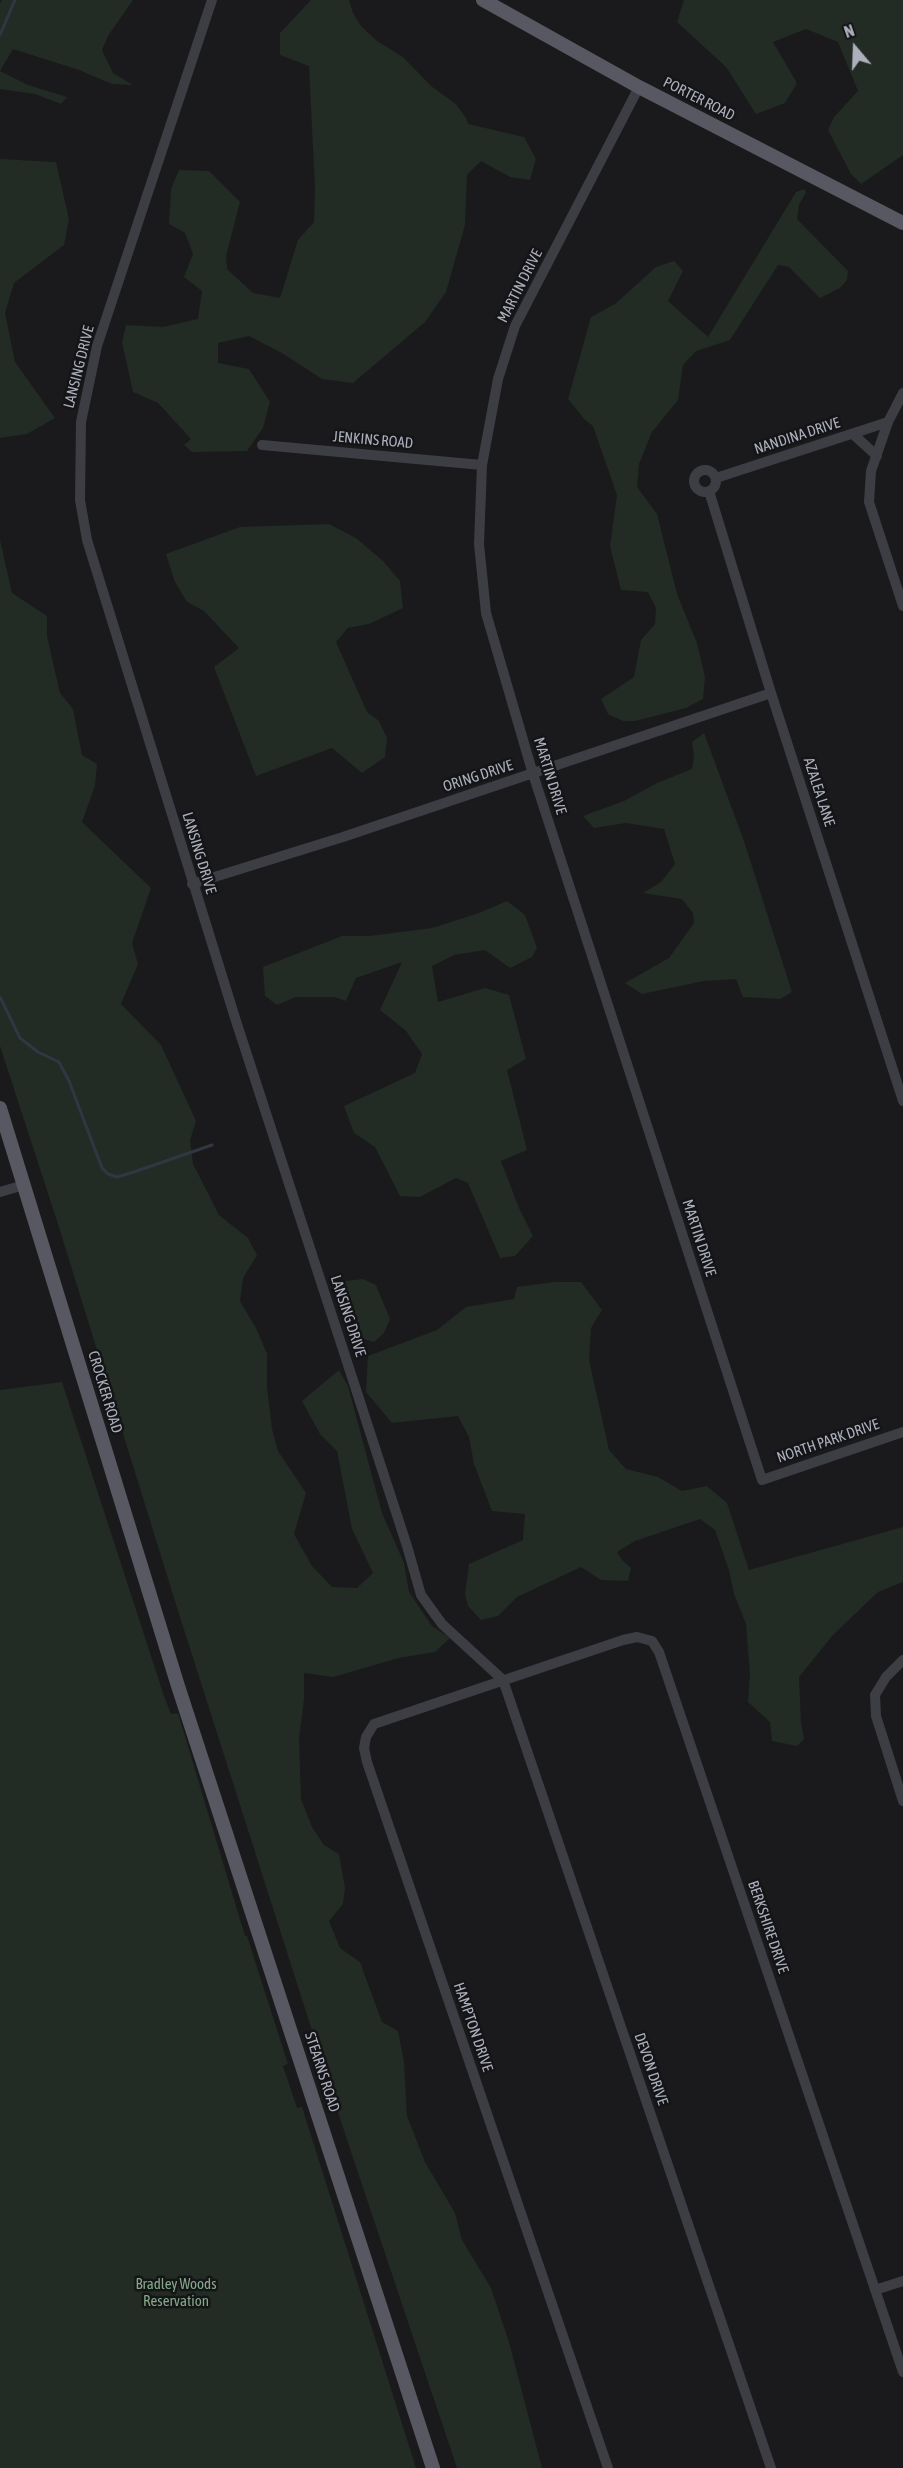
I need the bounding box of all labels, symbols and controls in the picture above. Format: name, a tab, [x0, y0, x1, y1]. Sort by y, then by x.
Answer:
north arrow	[825, 18, 885, 78]
text: N	[842, 21, 857, 41]
street label: PORTER ROAD	[660, 73, 738, 125]
street label: MARTIN DRIVE	[494, 246, 546, 326]
street label: LANSING DRIVE	[60, 324, 98, 410]
street label: NANDINA DRIVE	[752, 414, 842, 458]
street label: JENKINS ROAD	[332, 428, 414, 452]
street label: MARTIN DRIVE	[530, 735, 570, 817]
street label: AZALEA LANE	[799, 755, 839, 829]
street label: ORING DRIVE	[441, 756, 515, 796]
street label: LANSING DRIVE	[178, 810, 220, 896]
street label: MARTIN DRIVE	[678, 1197, 720, 1279]
street label: LANSING DRIVE	[326, 1273, 370, 1359]
street label: CROCKER ROAD	[84, 1349, 126, 1435]
street label: NORTH PARK DRIVE	[775, 1415, 881, 1467]
street label: BERKSHIRE DRIVE	[744, 1878, 792, 1976]
street label: HAMPTON DRIVE	[449, 1980, 497, 2074]
street label: STEARNS ROAD	[301, 2030, 343, 2114]
street label: DEVON DRIVE	[630, 2031, 672, 2107]
park label: Bradley Woods Reservation	[136, 2275, 216, 2310]

